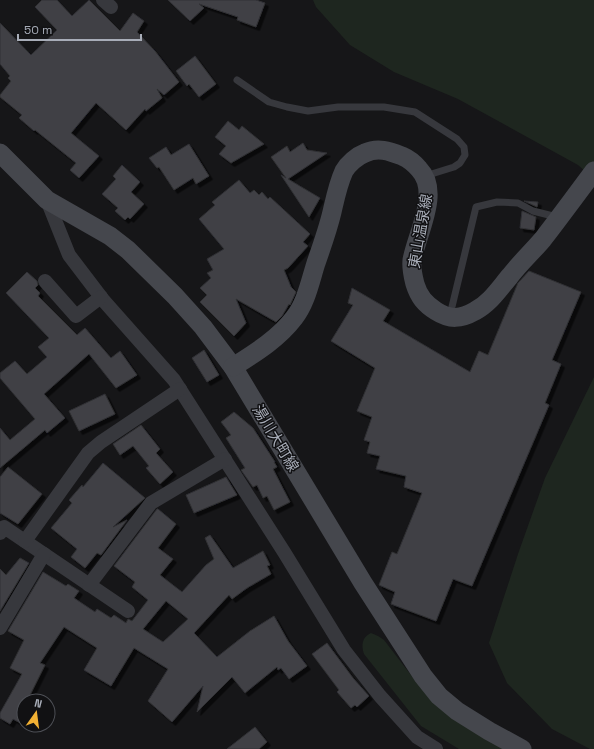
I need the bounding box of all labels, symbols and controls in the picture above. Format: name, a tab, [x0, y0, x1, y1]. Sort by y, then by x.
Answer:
scale bar	[18, 16, 141, 42]
text: 50 m	[24, 22, 52, 38]
street label: 東山温泉線	[404, 192, 436, 270]
street label: 湯川大町線	[249, 401, 303, 475]
north arrow	[16, 693, 56, 733]
text: N	[33, 696, 44, 711]

